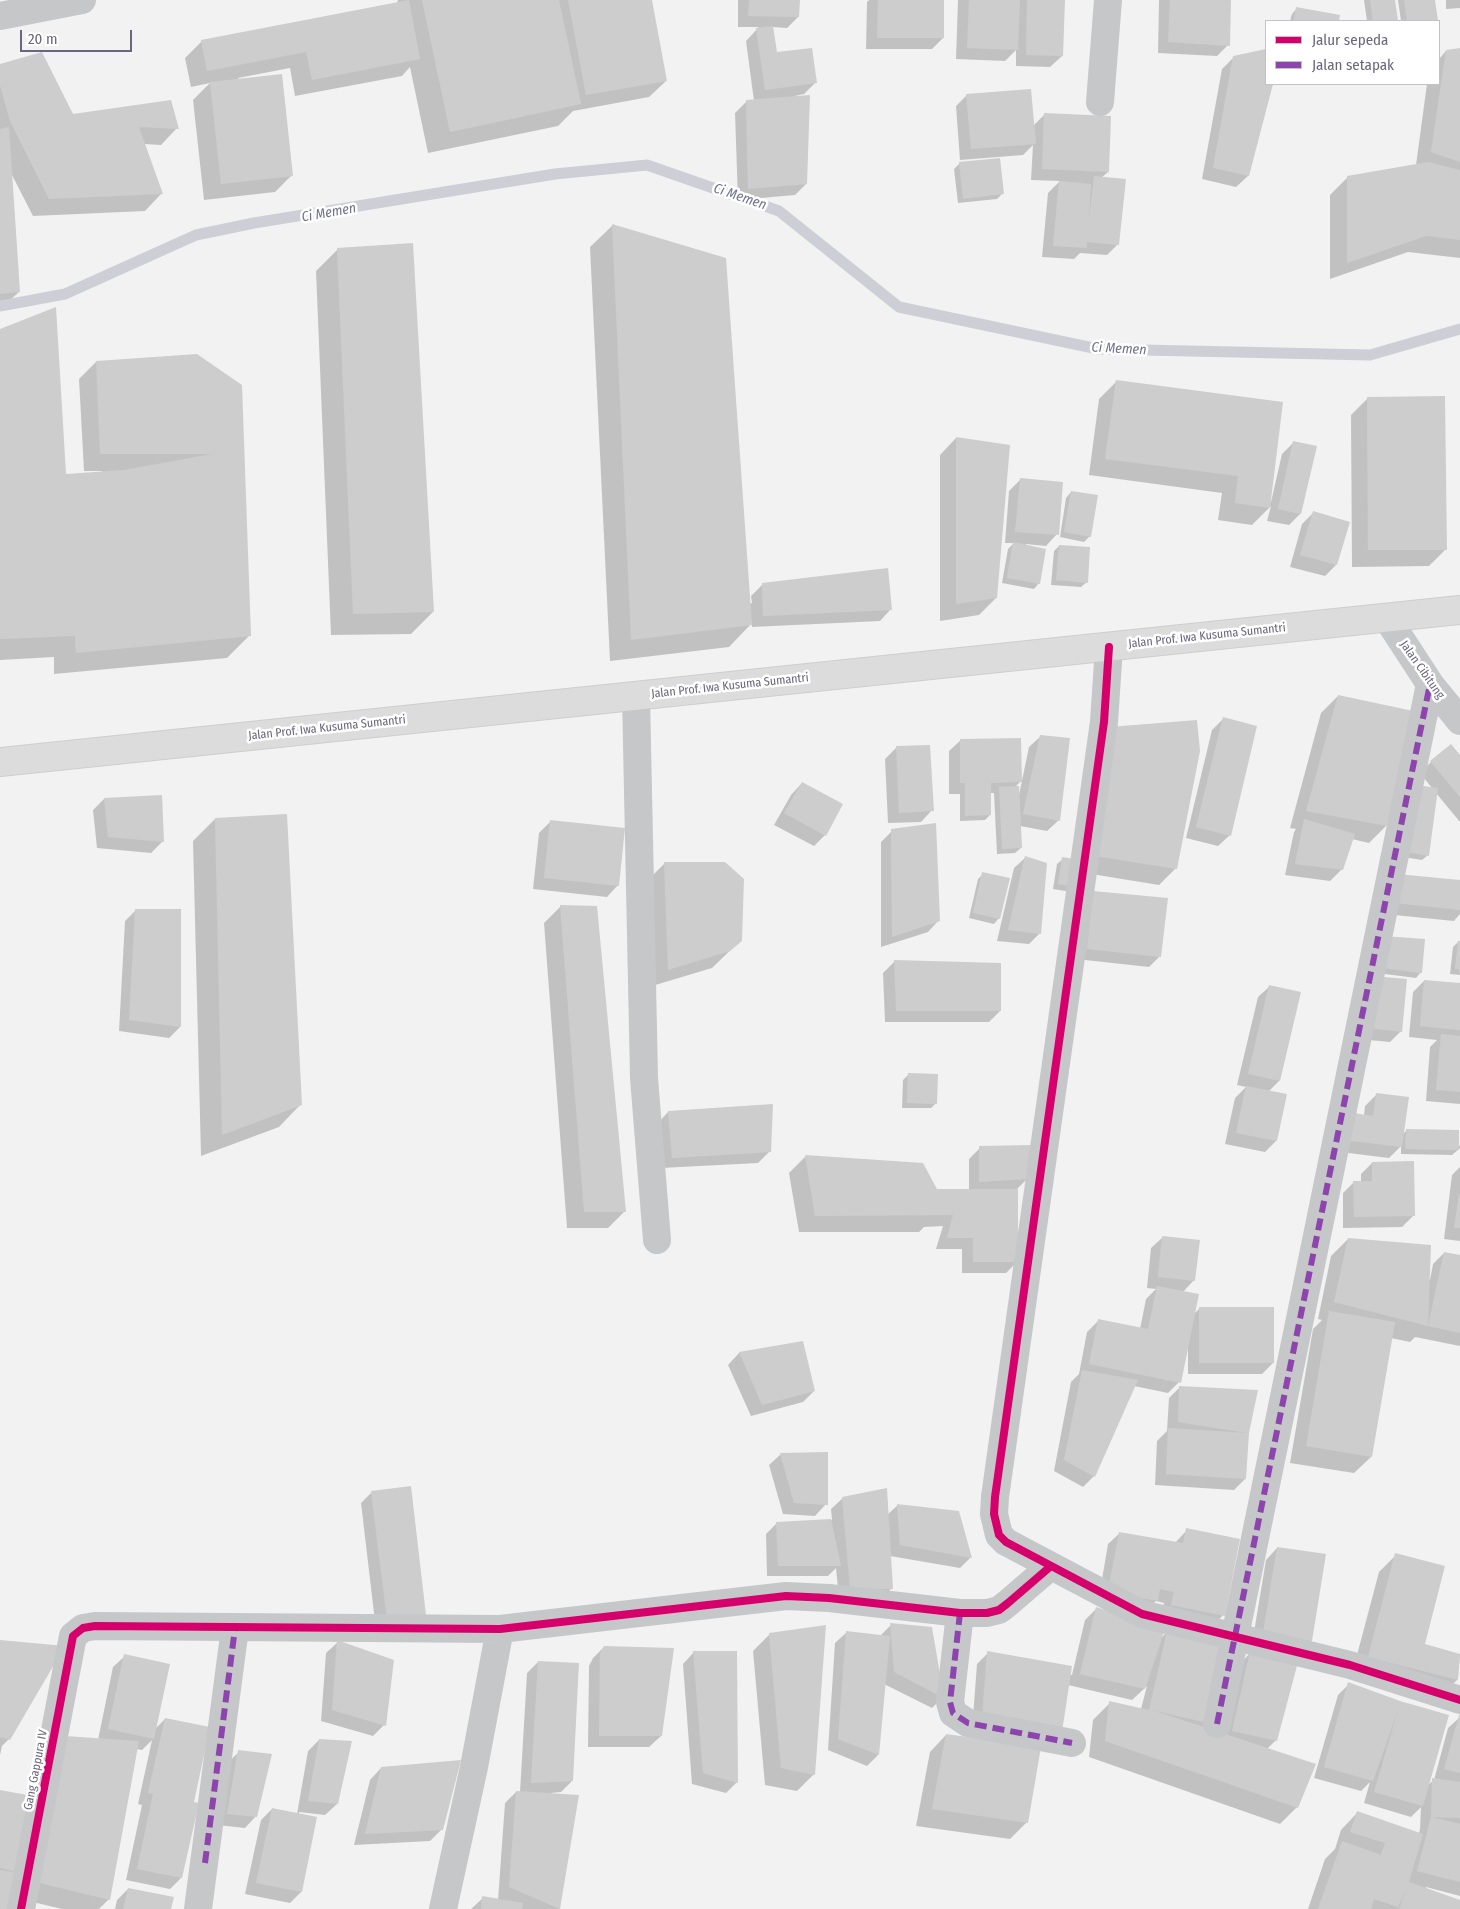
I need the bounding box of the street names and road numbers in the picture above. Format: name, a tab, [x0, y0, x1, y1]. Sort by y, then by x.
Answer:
street label: Jalan Prof. Iwa Kusuma Sumantri	[1128, 621, 1286, 651]
street label: Jalan Cibitung	[1397, 638, 1447, 702]
street label: Jalan Prof. Iwa Kusuma Sumantri	[651, 671, 809, 701]
street label: Jalan Prof. Iwa Kusuma Sumantri	[248, 713, 406, 743]
street label: Gang Gappura IV	[21, 1729, 51, 1811]

